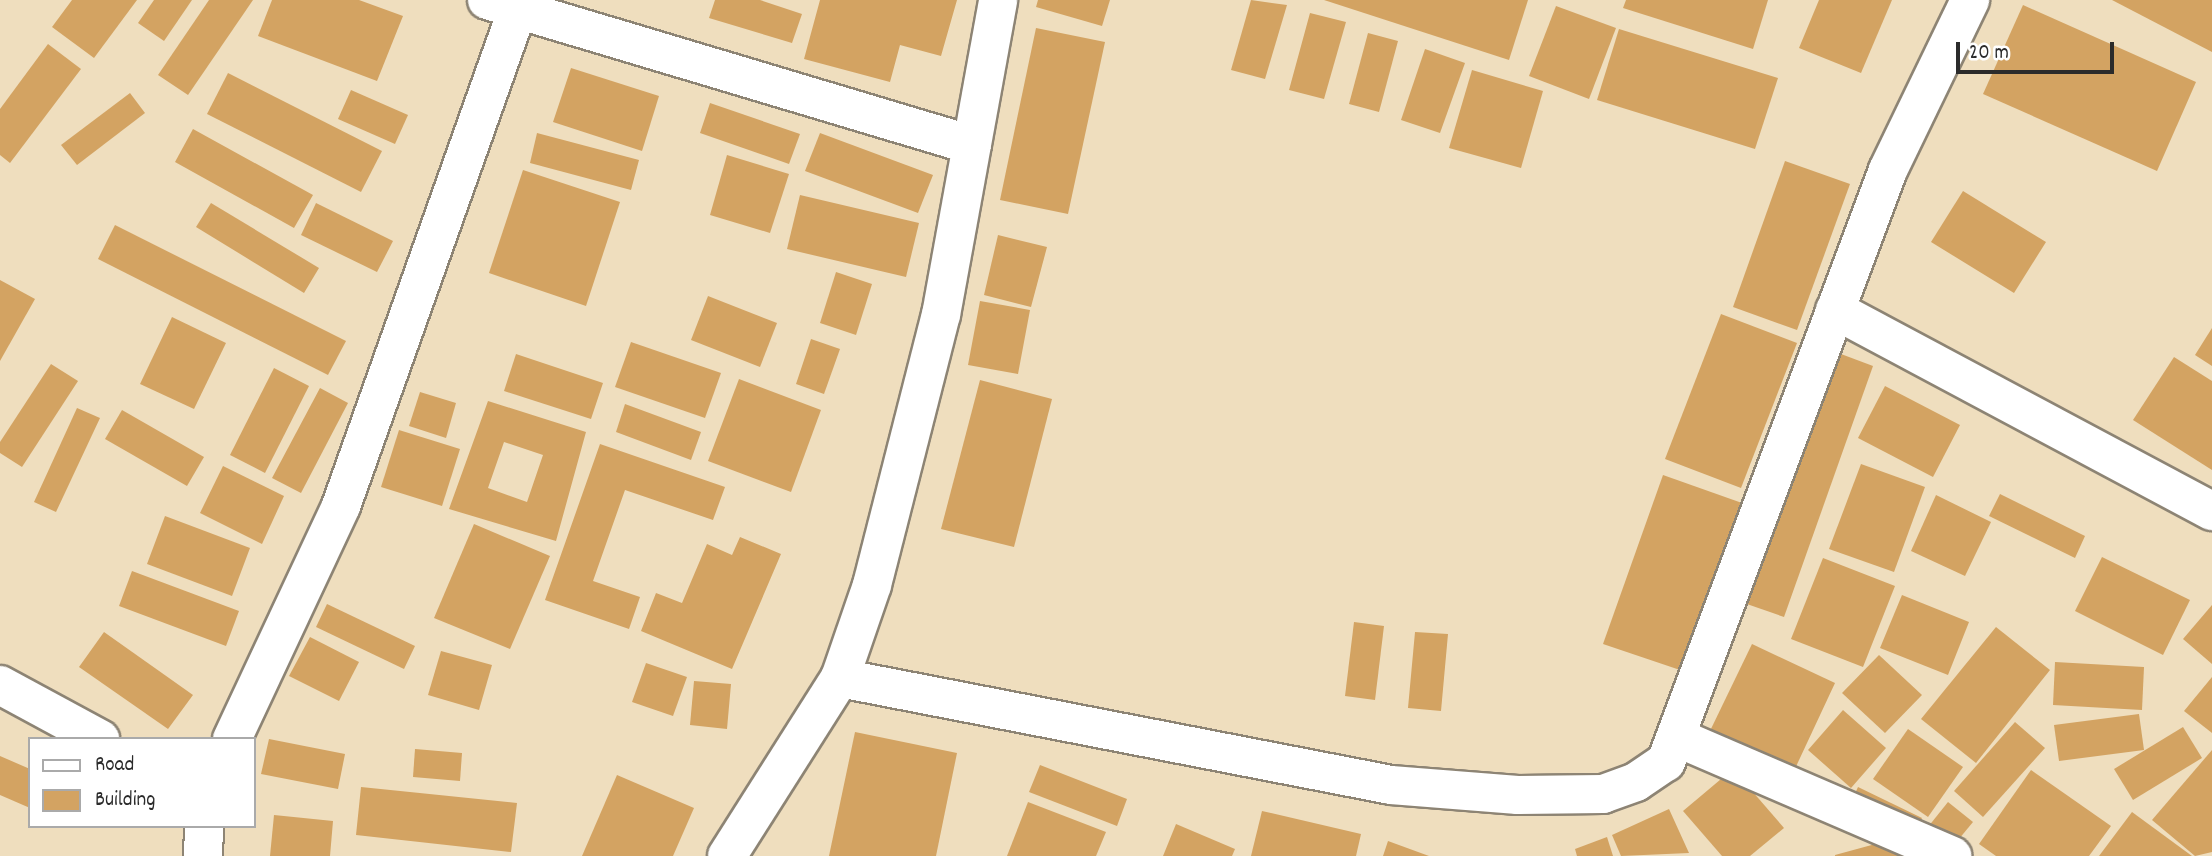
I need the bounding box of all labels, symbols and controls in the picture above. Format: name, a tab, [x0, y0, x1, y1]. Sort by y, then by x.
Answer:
scale bar	[1960, 28, 2118, 72]
text: 20 m	[1969, 39, 2009, 69]
legend	[28, 737, 256, 828]
text: Road	[95, 751, 134, 781]
text: Building	[95, 786, 155, 816]

